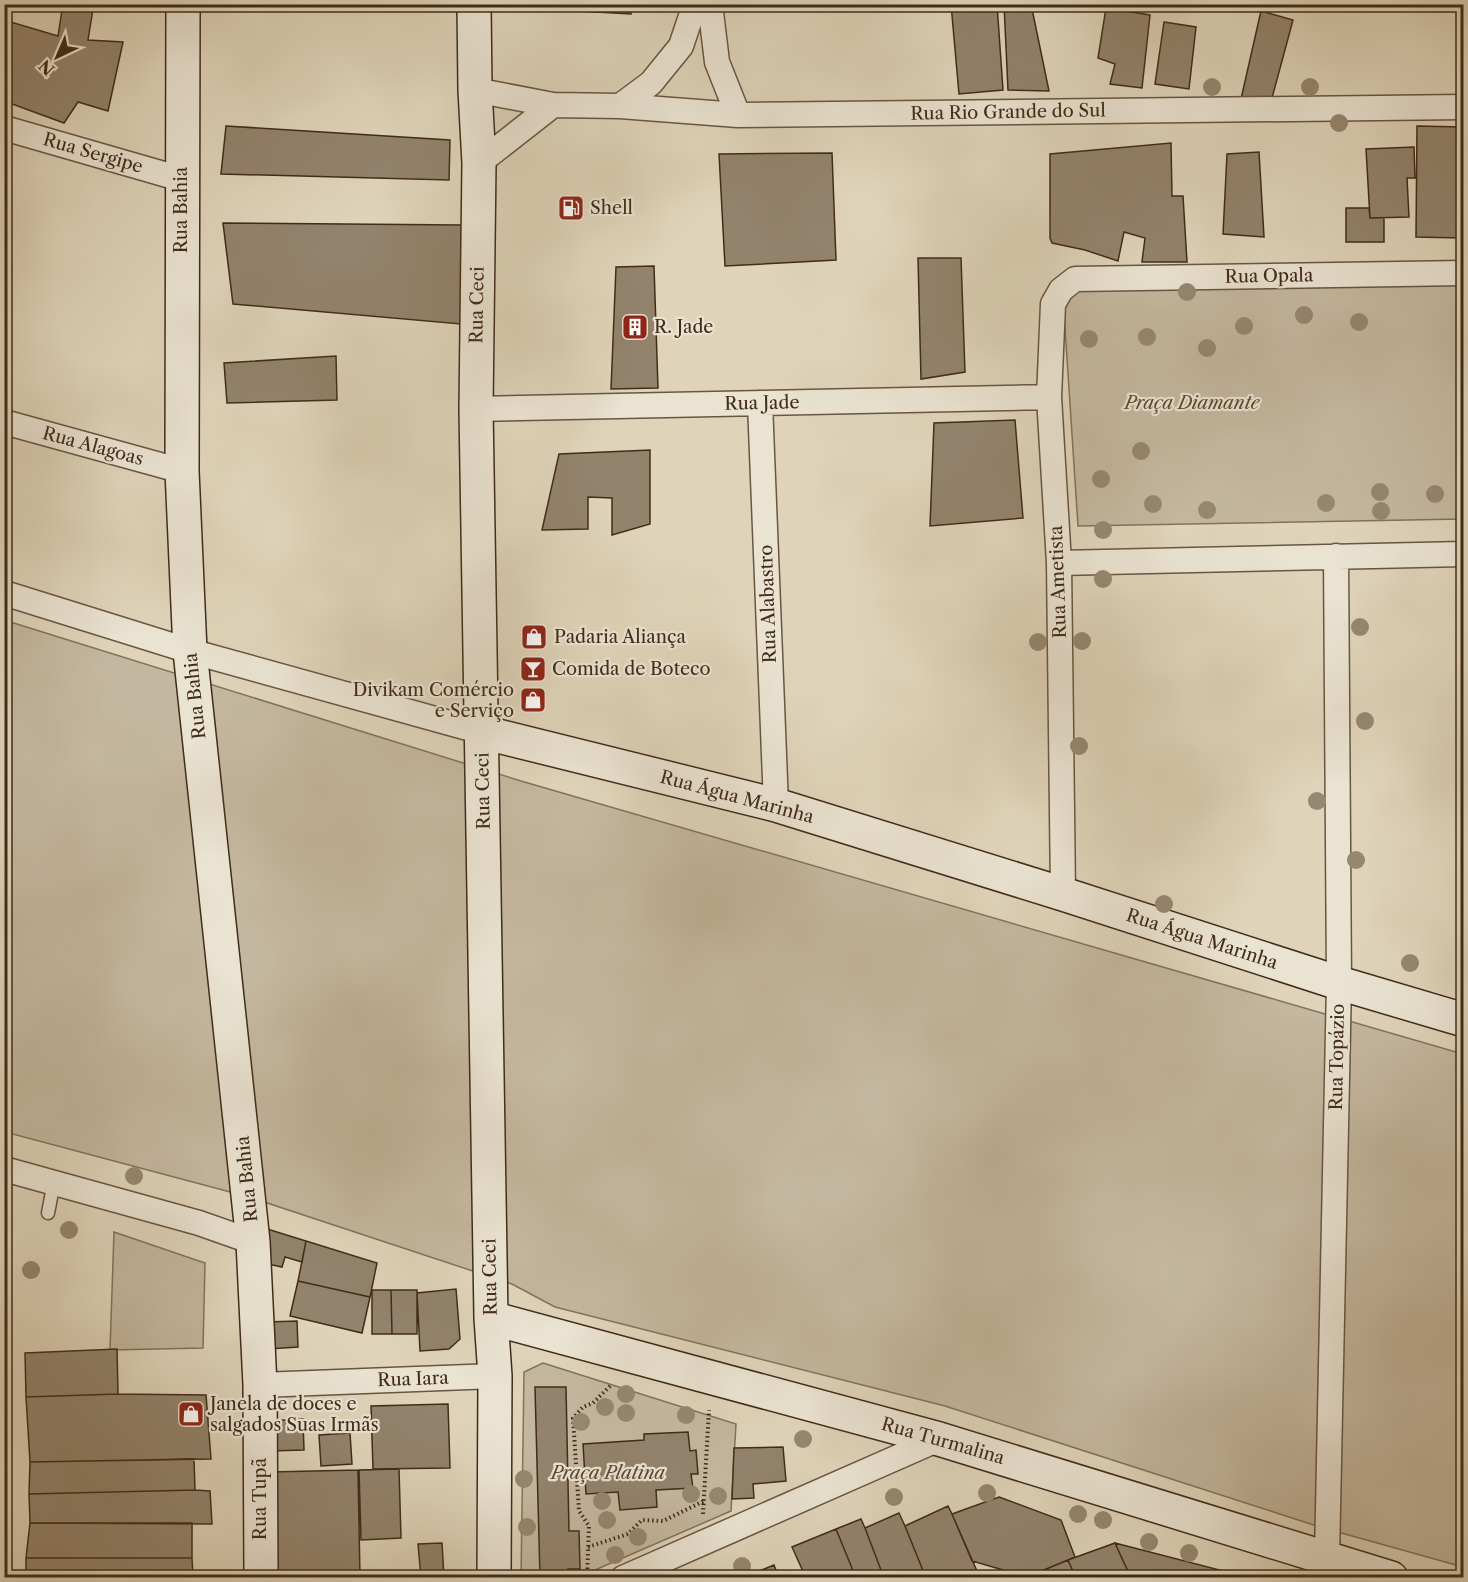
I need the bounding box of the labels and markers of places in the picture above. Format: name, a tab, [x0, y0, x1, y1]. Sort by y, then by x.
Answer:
fuel station icon: Shell	[556, 193, 586, 223]
place label: Shell	[590, 197, 633, 219]
building icon: R. Jade	[620, 312, 650, 342]
place label: R. Jade	[654, 316, 713, 338]
shop icon: Padaria Aliança	[519, 622, 549, 652]
place label: Padaria Aliança	[554, 626, 687, 648]
bar icon: Comida de Boteco	[518, 654, 548, 684]
place label: Comida de Boteco	[552, 658, 711, 680]
place label: Divikam Comércio e Serviço	[353, 679, 514, 722]
shop icon: Divikam Comércio e Serviço	[518, 685, 548, 715]
place label: Janela de doces e salgados Suas Irmãs	[207, 1393, 379, 1436]
shop icon: Janela de doces e salgados Suas Irmãs	[176, 1399, 206, 1429]

